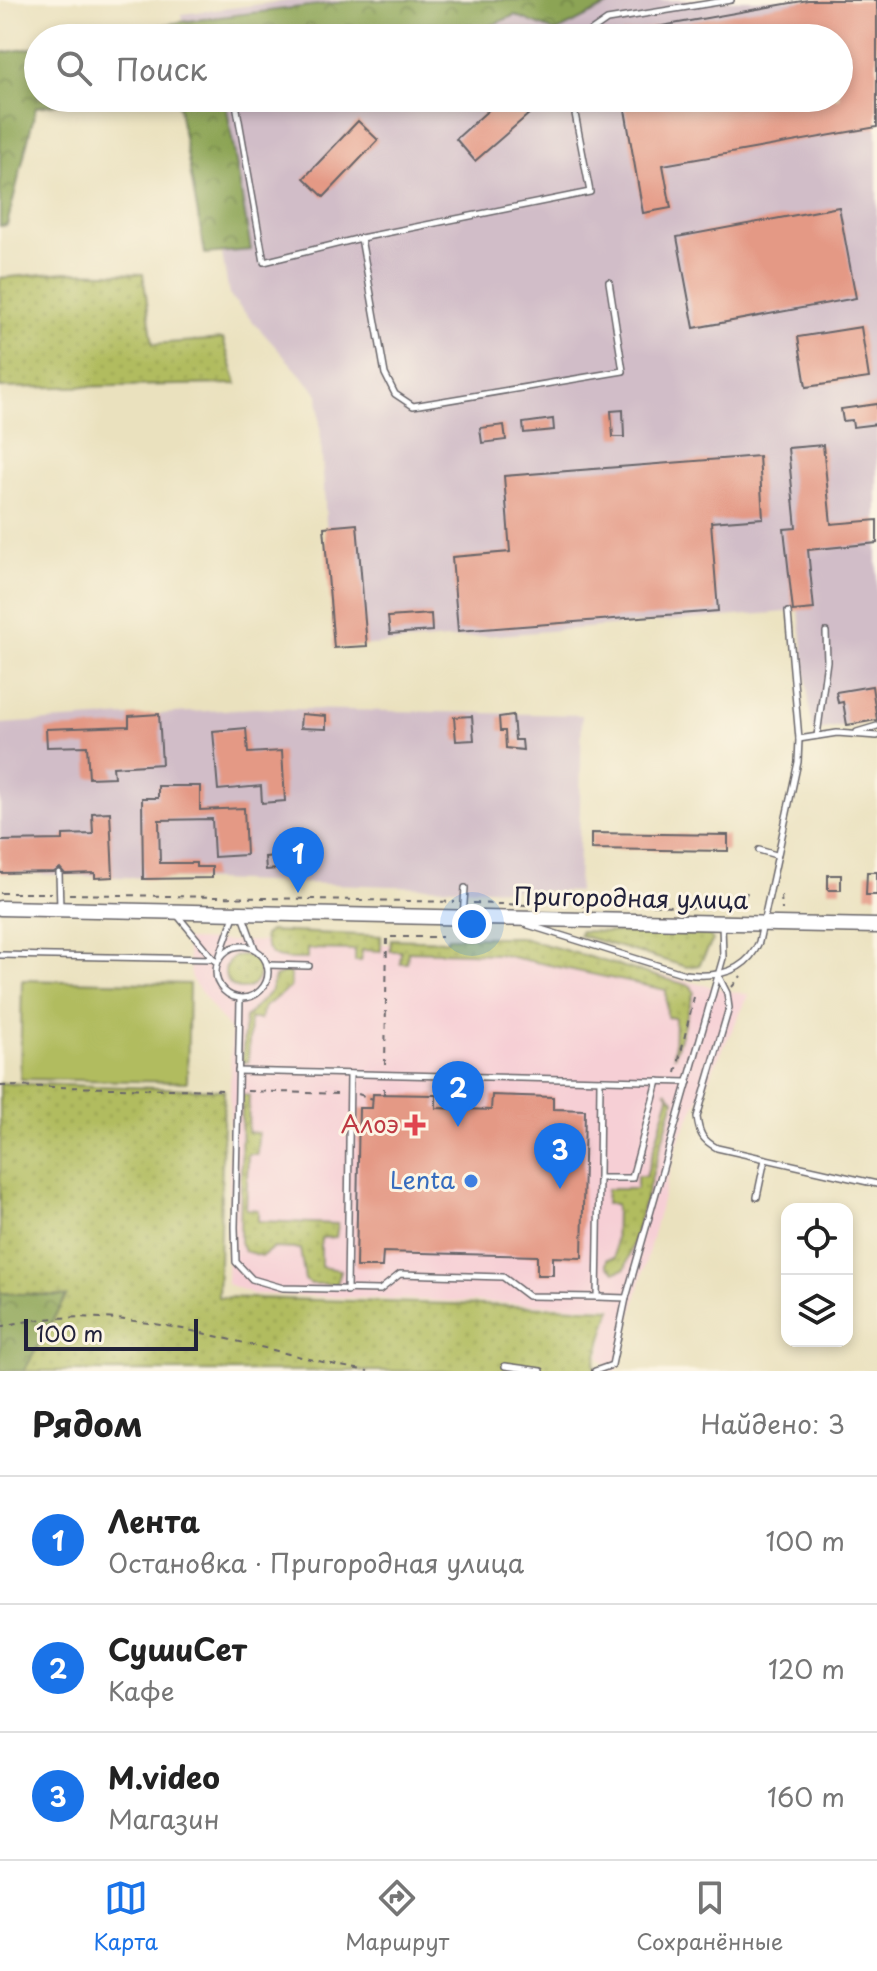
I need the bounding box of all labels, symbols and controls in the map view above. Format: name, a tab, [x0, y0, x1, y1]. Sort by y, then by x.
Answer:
search box	[24, 24, 853, 112]
icon: search	[52, 46, 96, 90]
text: Поиск	[116, 46, 207, 91]
pin: 1	[272, 827, 324, 893]
street label: Пригородная улица	[514, 877, 749, 917]
your location	[452, 904, 492, 944]
pin: 2	[432, 1061, 484, 1127]
place label: Алоэ	[341, 1105, 399, 1141]
marker: Алоэ	[406, 1116, 424, 1134]
pin: 3	[534, 1123, 586, 1189]
place label: Lenta	[390, 1161, 455, 1197]
marker: Lenta	[462, 1172, 480, 1190]
map controls	[781, 1203, 853, 1347]
button: locate	[781, 1203, 853, 1275]
button: layers	[781, 1275, 853, 1347]
scale bar	[24, 1315, 198, 1351]
text: 100 m	[36, 1316, 103, 1349]
text: Рядом	[32, 1397, 143, 1449]
text: Найдено: 3	[701, 1404, 845, 1443]
text: Лента	[108, 1498, 200, 1543]
text: 1	[52, 1521, 64, 1560]
text: 100 m	[765, 1521, 845, 1560]
text: Остановка · Пригородная улица	[108, 1543, 524, 1582]
text: СушиСет	[108, 1626, 247, 1671]
text: 2	[49, 1649, 67, 1688]
text: 120 m	[768, 1649, 845, 1688]
text: Кафе	[108, 1671, 175, 1710]
text: M.video	[108, 1754, 220, 1799]
text: 3	[49, 1777, 67, 1816]
text: 160 m	[767, 1777, 845, 1816]
text: Магазин	[108, 1799, 219, 1838]
tab: Карта	[94, 1876, 158, 1957]
tab: Маршрут	[345, 1876, 449, 1957]
tab: Сохранённые	[636, 1876, 783, 1957]

